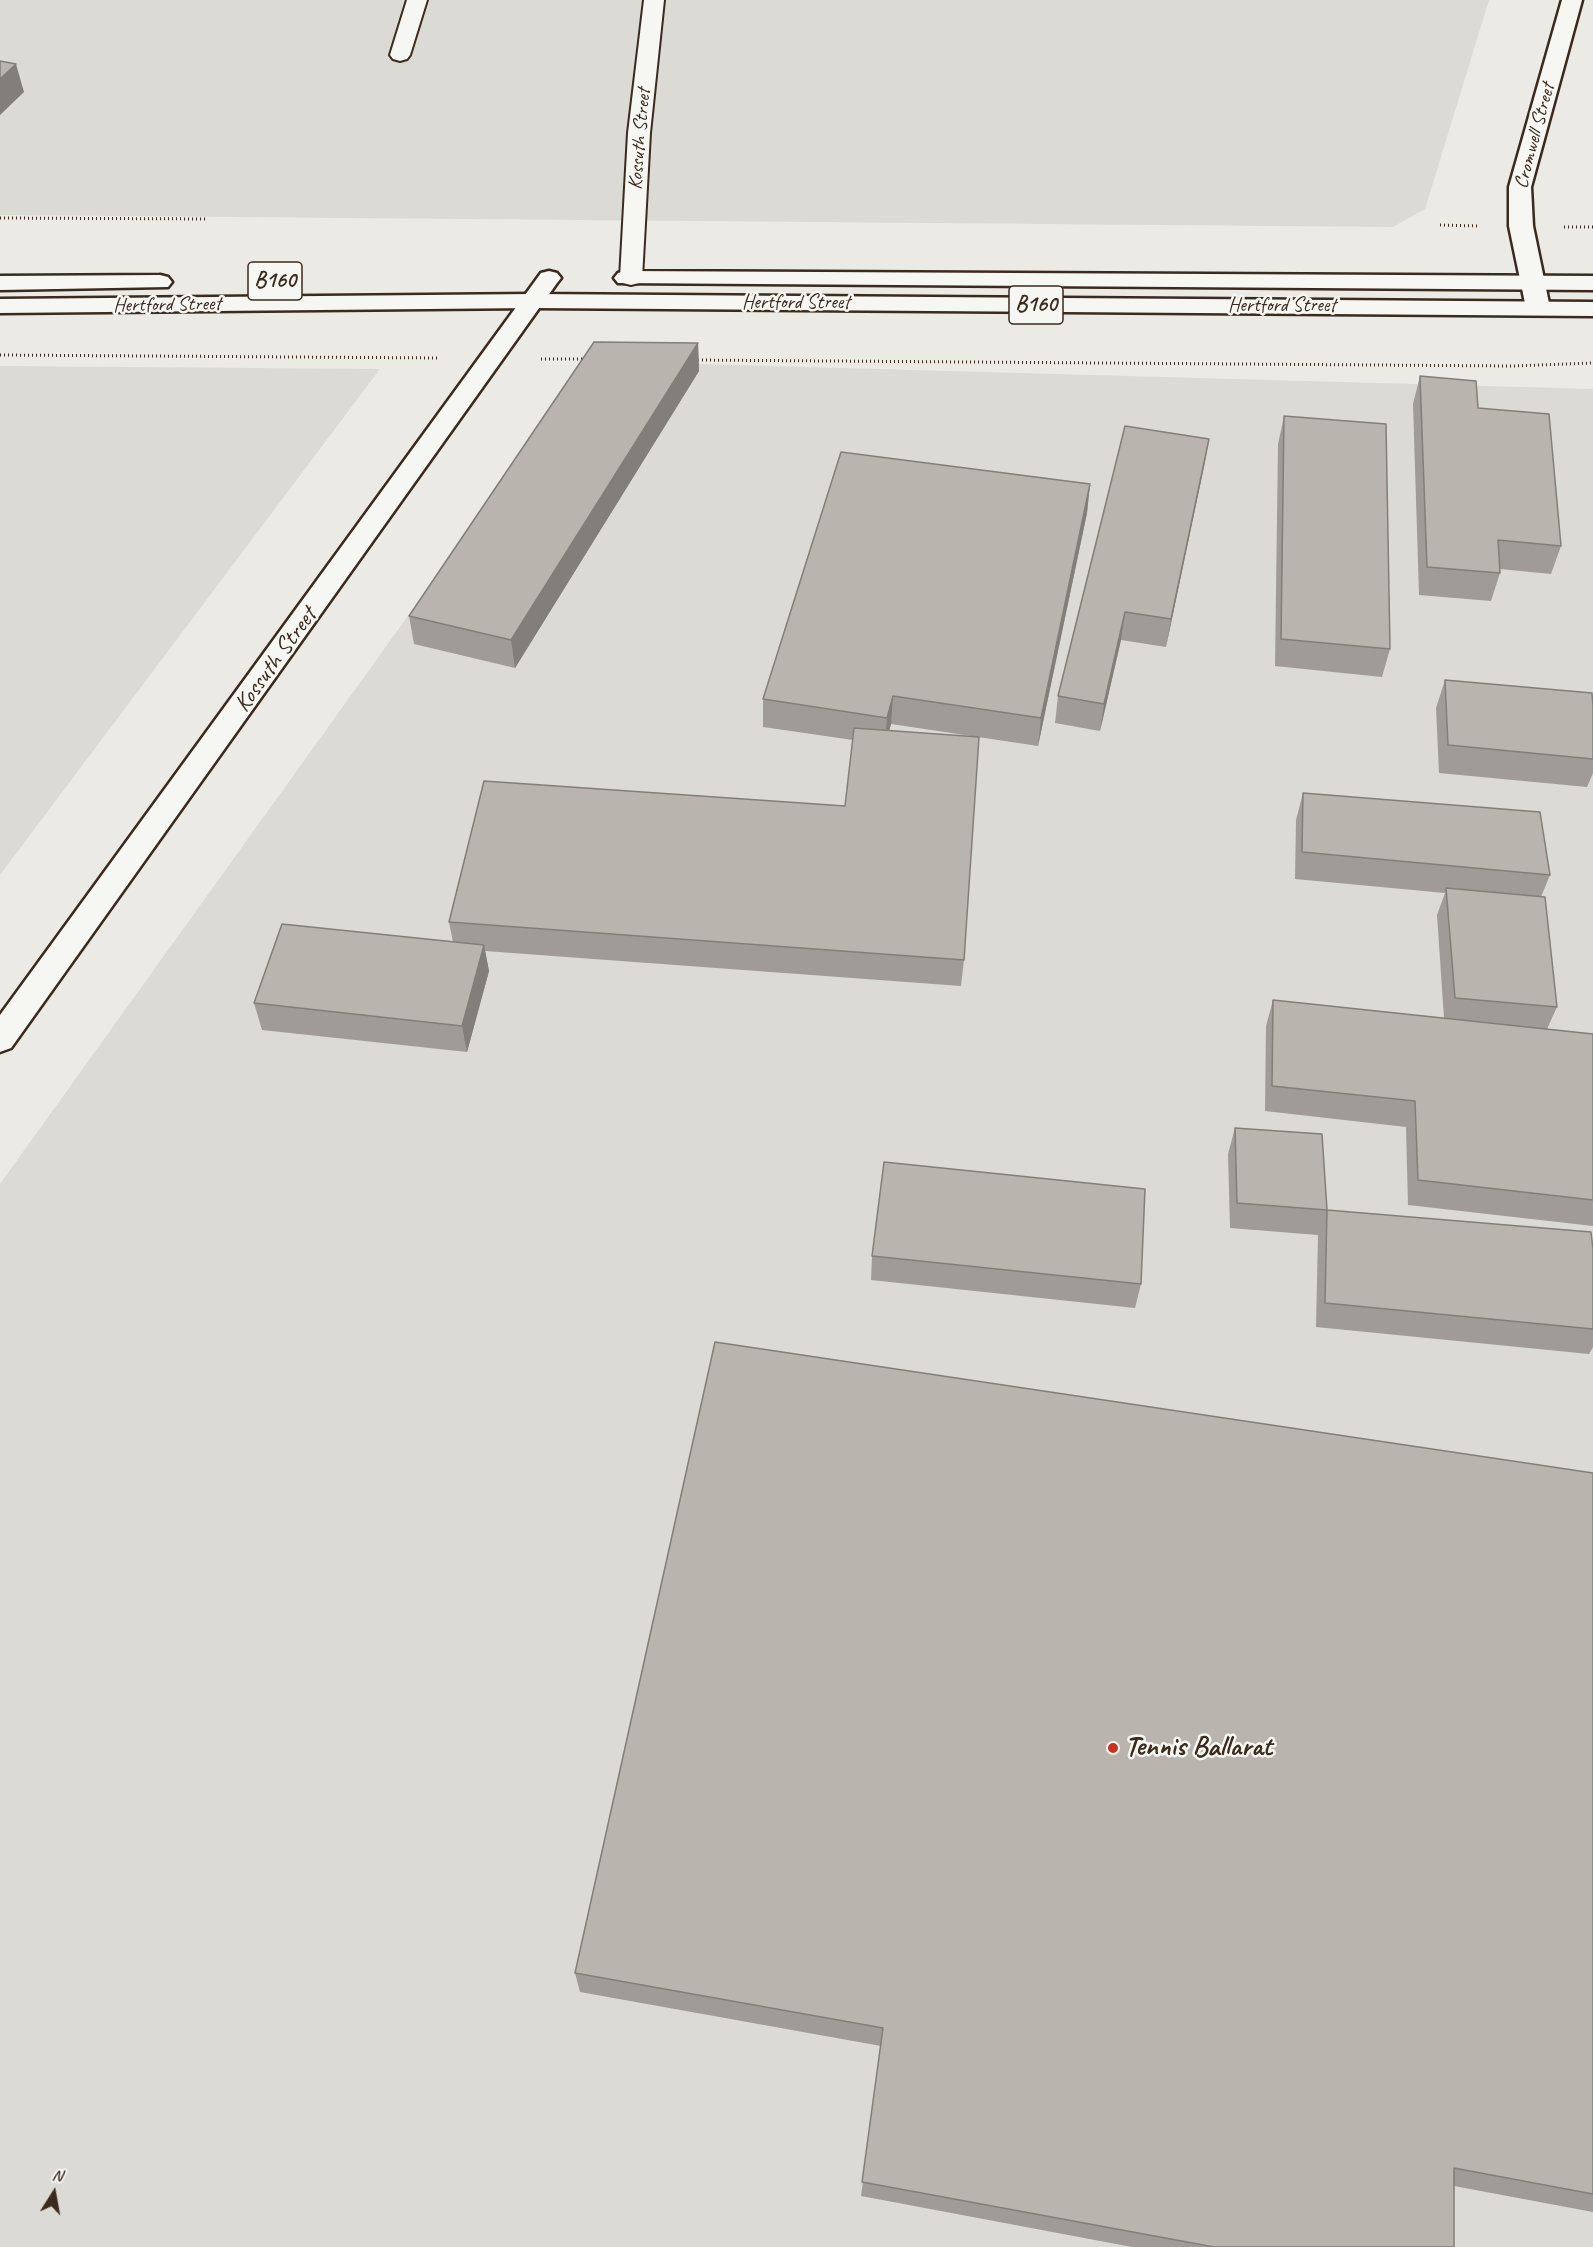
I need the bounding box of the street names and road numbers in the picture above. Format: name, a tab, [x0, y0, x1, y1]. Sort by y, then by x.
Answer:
street label: Cromwell Street	[1509, 81, 1561, 191]
street label: Kossuth Street	[624, 87, 656, 191]
road number: B160	[248, 262, 302, 300]
road number: B160	[1009, 286, 1063, 324]
street label: Hertford Street	[742, 291, 850, 315]
street label: Hertford Street	[113, 292, 221, 318]
street label: Hertford Street	[1228, 294, 1336, 318]
street label: Kossuth Street	[229, 602, 323, 718]

